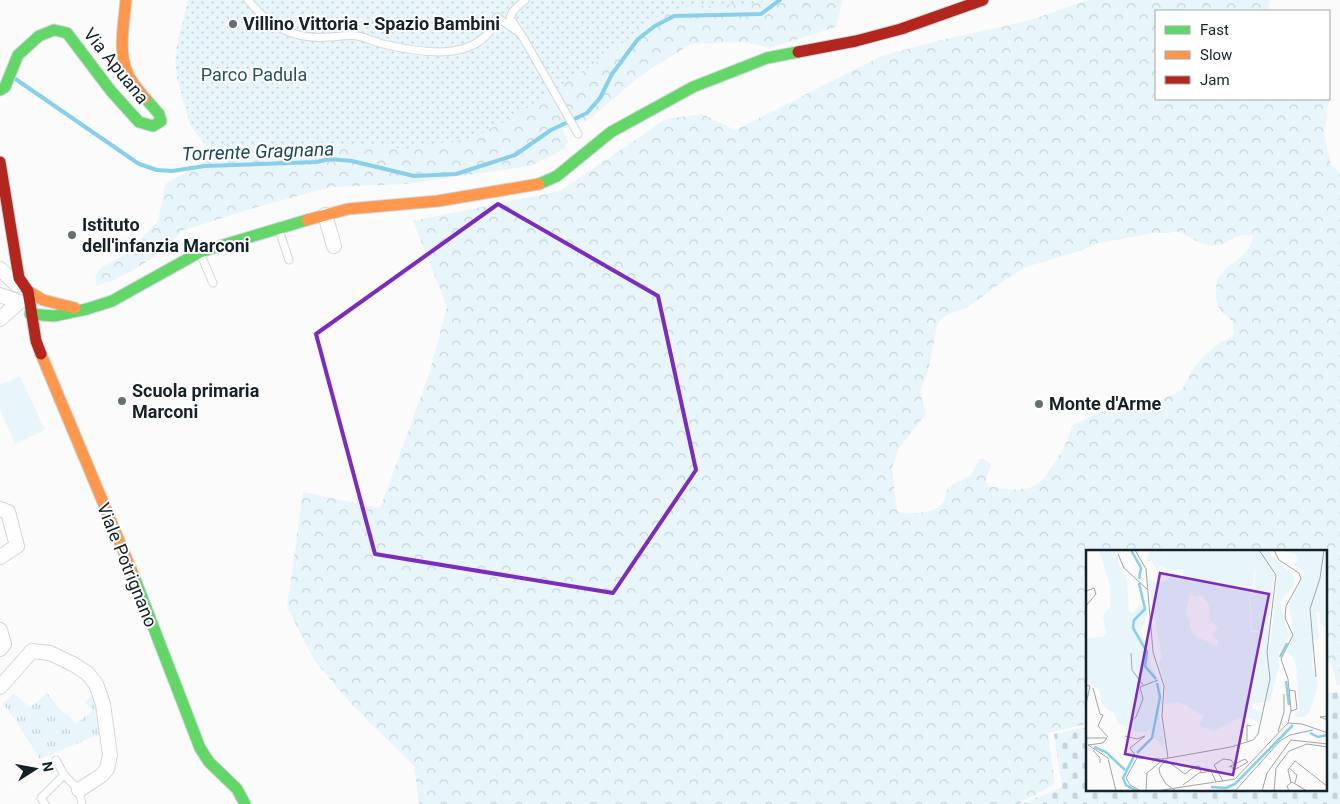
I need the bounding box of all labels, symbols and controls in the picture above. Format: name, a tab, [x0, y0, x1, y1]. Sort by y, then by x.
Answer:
legend	[1155, 10, 1330, 100]
place label: Villino Vittoria - Spazio Bambini	[243, 13, 500, 34]
marker: Villino Vittoria - Spazio Bambini	[227, 18, 239, 30]
text: Fast	[1200, 21, 1229, 39]
street label: Via Apuana	[79, 24, 153, 108]
text: Slow	[1200, 46, 1232, 64]
park label: Parco Padula	[201, 64, 307, 85]
text: Jam	[1200, 71, 1230, 89]
water label: Torrente Gragnana	[181, 137, 335, 166]
place label: Istituto dell'infanzia Marconi	[82, 214, 250, 256]
marker: Istituto dell'infanzia Marconi	[66, 229, 78, 241]
place label: Scuola primaria Marconi	[132, 380, 260, 422]
place label: Monte d'Arme	[1049, 393, 1162, 414]
marker: Scuola primaria Marconi	[116, 395, 128, 407]
marker: Monte d'Arme	[1033, 398, 1045, 410]
street label: Viale Potrignano	[93, 500, 162, 630]
inset map	[1086, 550, 1328, 792]
north arrow	[10, 744, 60, 794]
text: N	[39, 760, 57, 773]

